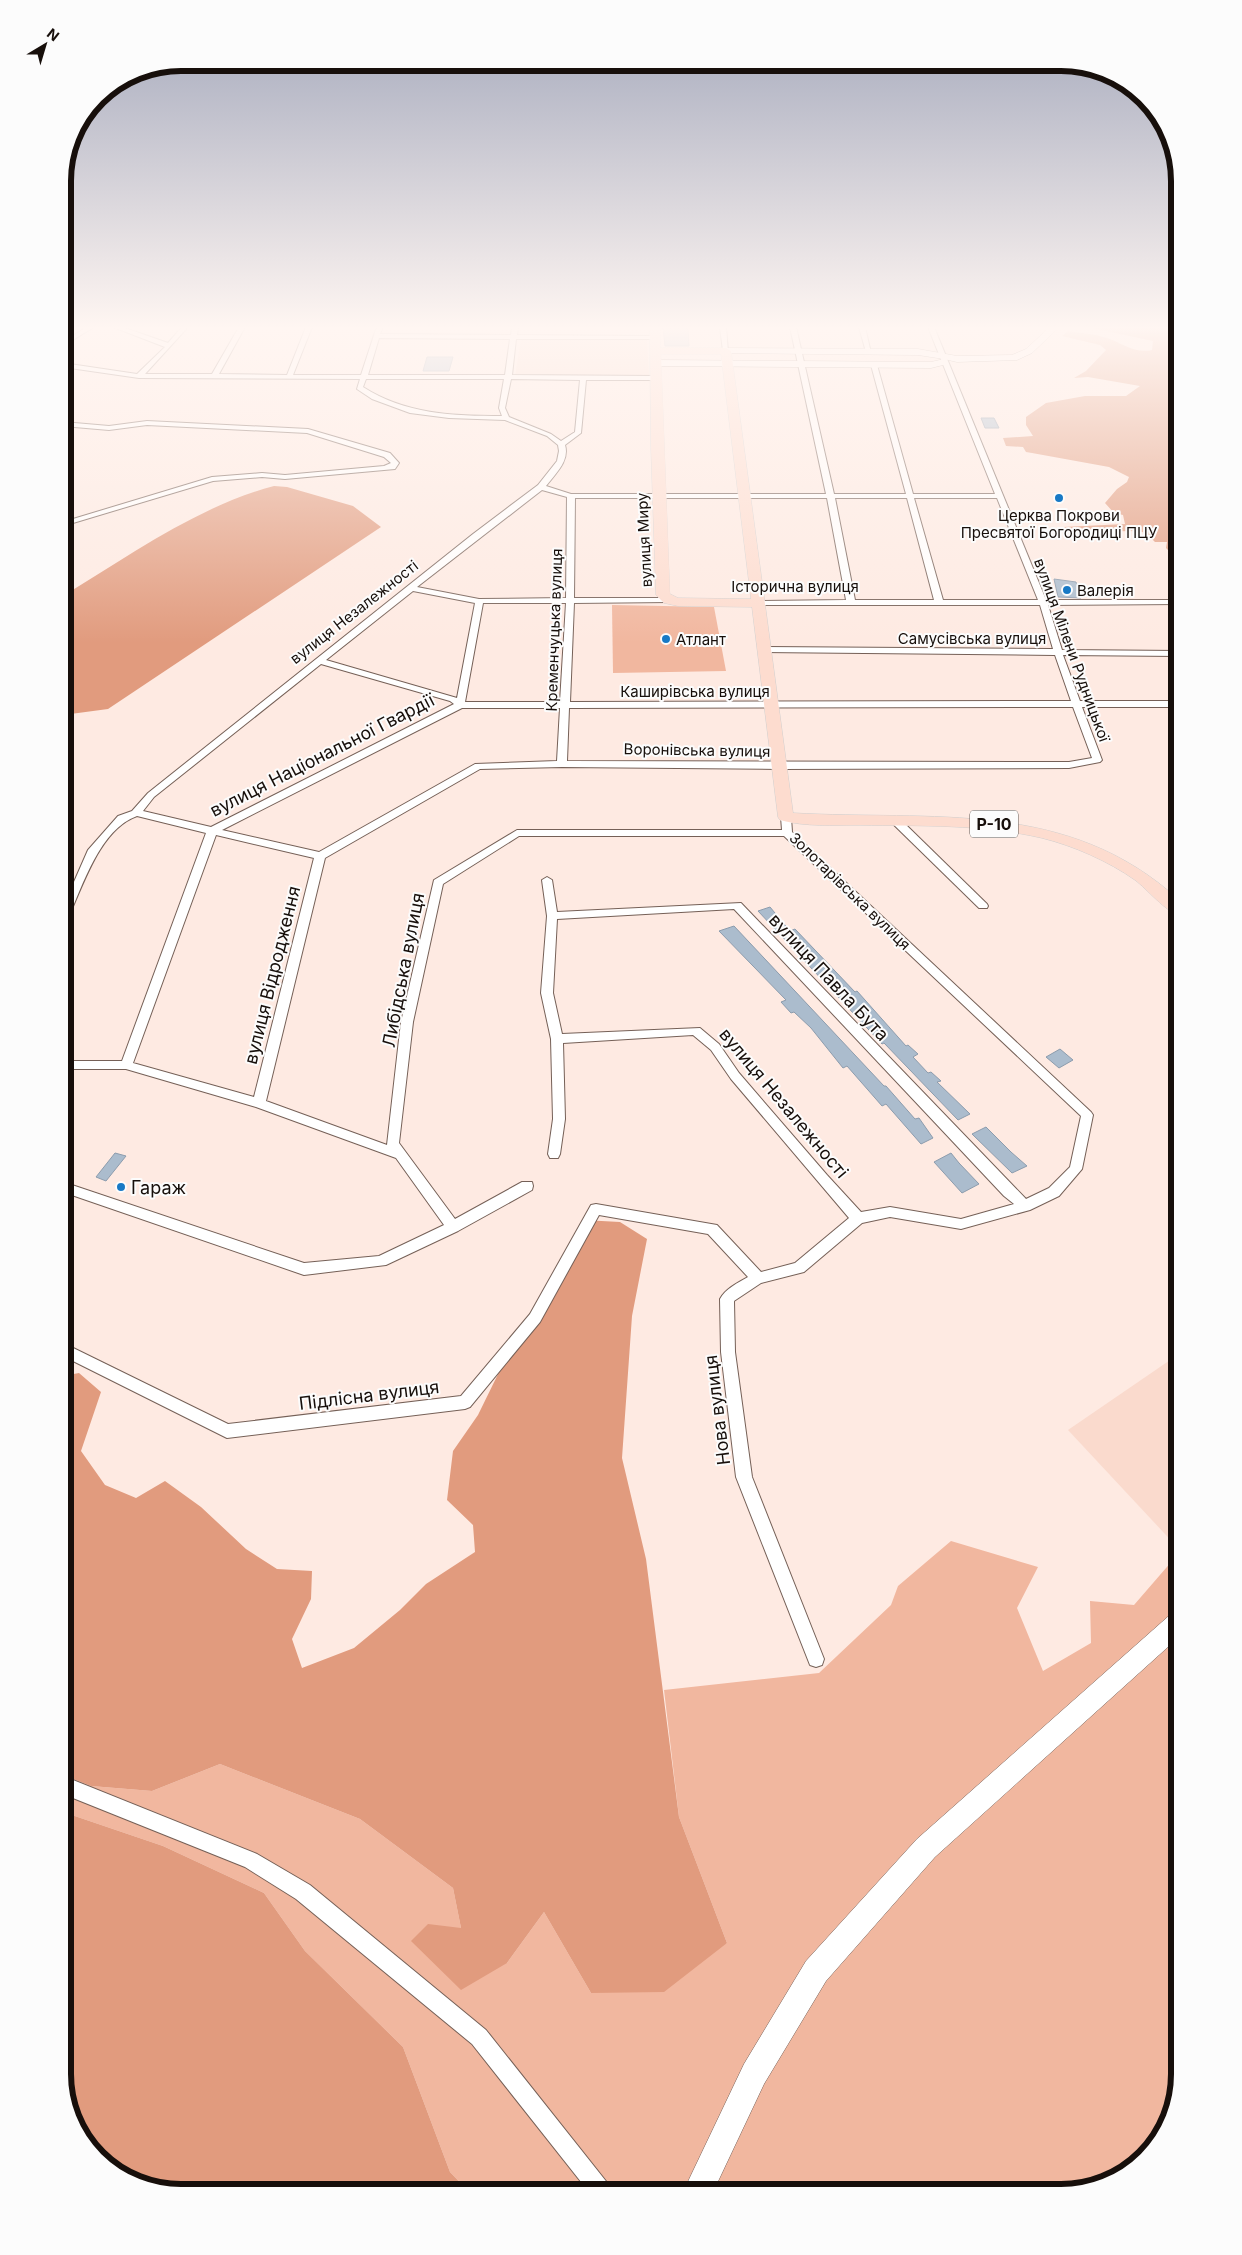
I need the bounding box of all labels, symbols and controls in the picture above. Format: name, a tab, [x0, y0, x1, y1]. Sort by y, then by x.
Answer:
north arrow	[20, 20, 70, 70]
text: N	[44, 24, 63, 44]
street label: вулиця Миру	[632, 492, 656, 588]
marker: Церква Покрови Пресвятої Богородиці ПЦУ	[1053, 492, 1065, 504]
place label: Церква Покрови Пресвятої Богородиці ПЦУ	[961, 506, 1158, 542]
street label: Кременчуцька вулиця	[542, 548, 566, 712]
street label: вулиця Незалежності	[286, 556, 422, 668]
street label: вулиця Мілени Рудницької	[1030, 556, 1115, 746]
street label: Історична вулиця	[731, 577, 859, 596]
place label: Валерія	[1077, 581, 1134, 600]
marker: Валерія	[1061, 584, 1073, 596]
street label: Самусівська вулиця	[898, 629, 1046, 648]
place label: Атлант	[676, 630, 726, 649]
marker: Атлант	[660, 633, 672, 645]
street label: Каширівська вулиця	[620, 682, 770, 701]
street label: вулиця Національної Гвардії	[206, 688, 439, 821]
street label: Воронівська вулиця	[624, 739, 770, 761]
road number: Р-10	[970, 811, 1018, 838]
street label: Золотарівська вулиця	[785, 828, 915, 954]
street label: вулиця Відродження	[240, 884, 304, 1066]
street label: Либідська вулиця	[378, 891, 428, 1049]
street label: вулиця Павла Бута	[765, 909, 893, 1045]
street label: вулиця Незалежності	[715, 1024, 853, 1182]
place label: Гараж	[131, 1177, 186, 1198]
marker: Гараж	[115, 1181, 127, 1193]
street label: Нова вулиця	[700, 1354, 734, 1466]
street label: Підлісна вулиця	[298, 1376, 440, 1414]

